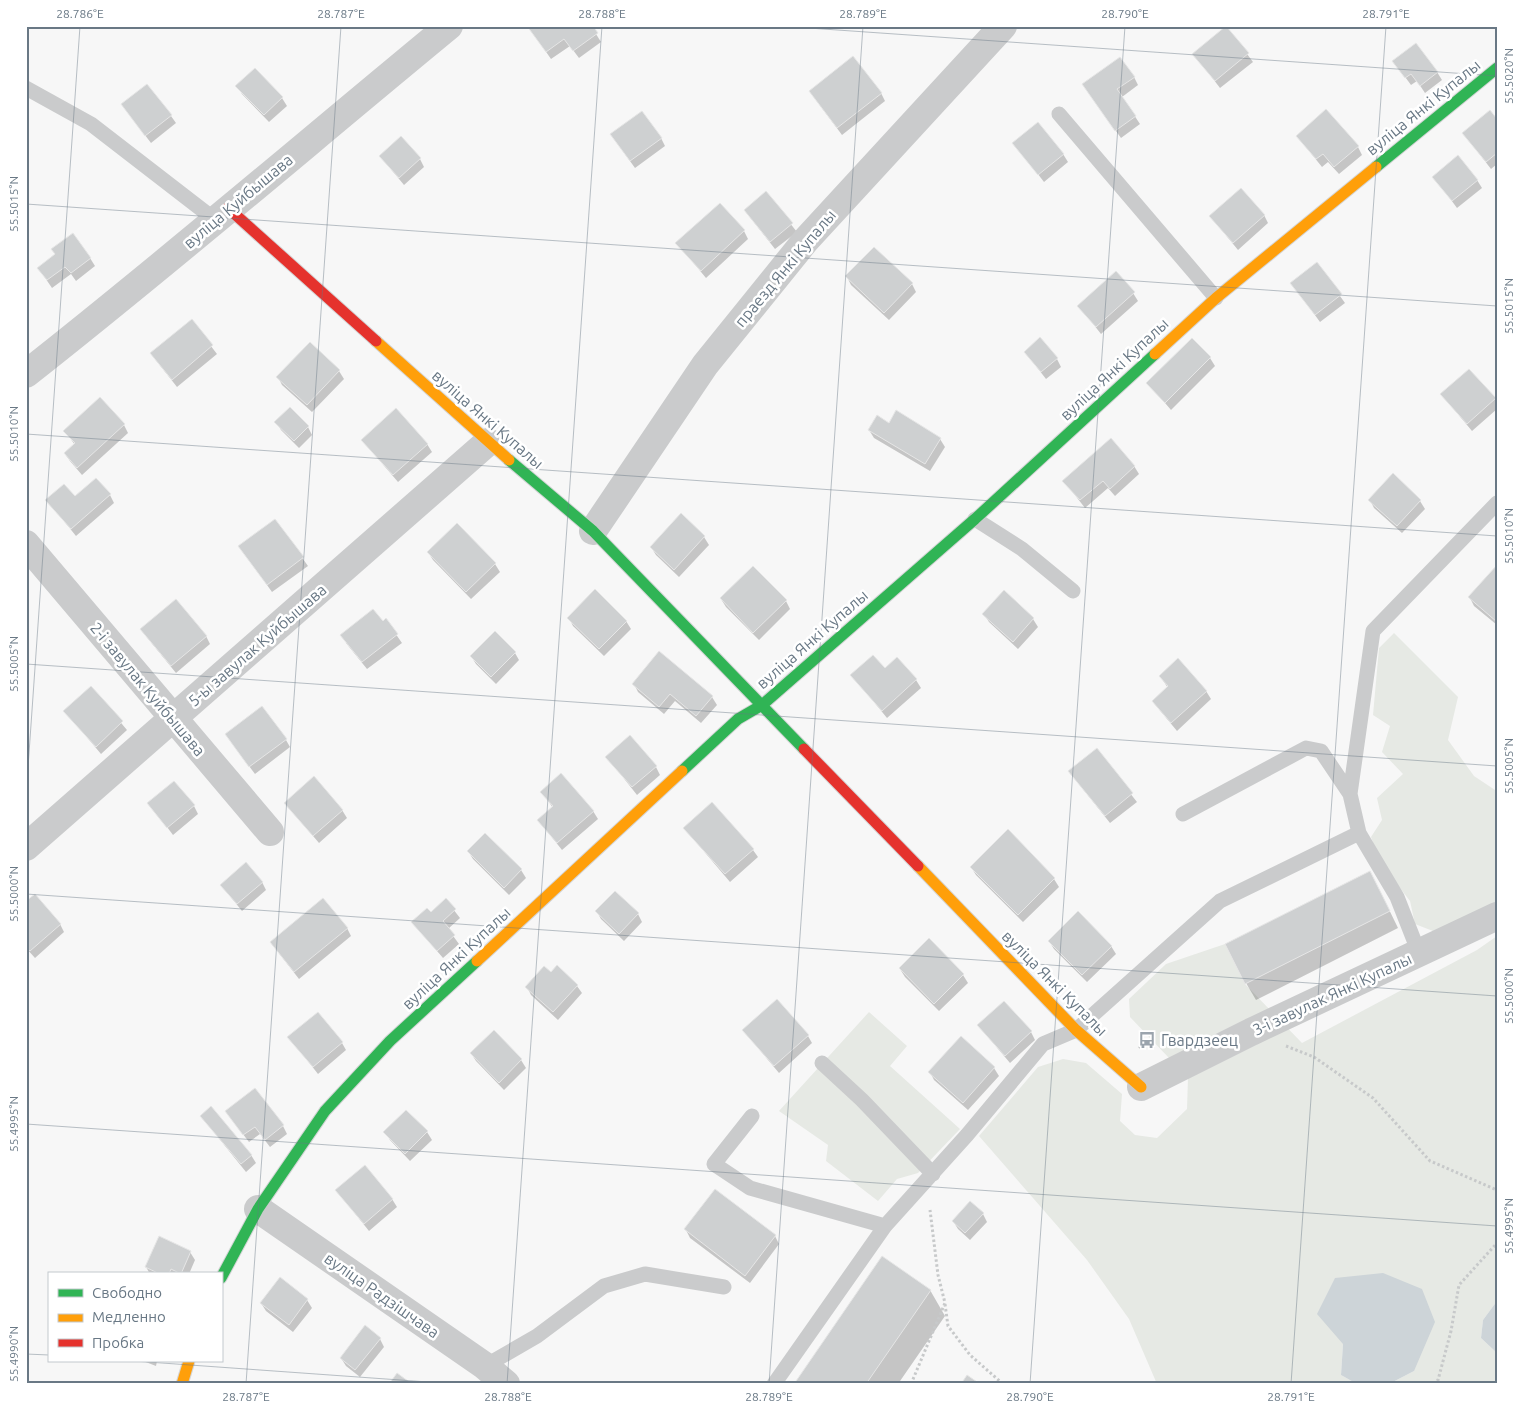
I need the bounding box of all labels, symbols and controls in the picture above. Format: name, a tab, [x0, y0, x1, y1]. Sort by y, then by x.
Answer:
text: 28.786°E	[56, 7, 104, 20]
text: 28.787°E	[317, 7, 365, 20]
text: 28.788°E	[578, 7, 626, 20]
text: 28.789°E	[839, 7, 887, 20]
text: 28.790°E	[1101, 7, 1149, 20]
text: 28.791°E	[1362, 7, 1410, 20]
text: 55.5020°N	[1502, 48, 1515, 104]
street label: вуліца Янкі Купалы	[1362, 56, 1484, 158]
street label: вуліца Куйбышава	[180, 150, 296, 252]
text: 55.5015°N	[7, 176, 20, 232]
street label: праезд Янкі Купалы	[731, 206, 839, 330]
text: 55.5015°N	[1502, 278, 1515, 334]
street label: вуліца Янкі Купалы	[1056, 314, 1172, 424]
street label: вуліца Янкі Купалы	[429, 366, 547, 472]
text: 55.5010°N	[7, 406, 20, 462]
text: 55.5010°N	[1502, 508, 1515, 564]
street label: 5-ы завулак Куйбышава	[184, 580, 330, 710]
street label: вуліца Янкі Купалы	[753, 586, 871, 692]
street label: 2-і завулак Куйбышава	[87, 619, 209, 759]
text: 55.5005°N	[7, 636, 20, 692]
text: 55.5005°N	[1502, 738, 1515, 794]
text: 55.5000°N	[7, 866, 20, 922]
street label: вуліца Янкі Купалы	[398, 903, 514, 1013]
street label: вуліца Янкі Купалы	[999, 927, 1111, 1039]
street label: 3-і завулак Янкі Купалы	[1250, 949, 1414, 1039]
text: 55.5000°N	[1502, 968, 1515, 1024]
bus stop icon: Гвардзеец	[1137, 1030, 1157, 1050]
place label: Гвардзеец	[1161, 1031, 1238, 1049]
text: 55.4995°N	[7, 1096, 20, 1152]
text: 55.4995°N	[1502, 1198, 1515, 1254]
street label: вуліца Радзішчава	[321, 1249, 443, 1341]
legend	[48, 1272, 222, 1362]
text: Свободно	[92, 1284, 162, 1301]
text: Медленно	[92, 1308, 166, 1325]
text: 55.4990°N	[7, 1326, 20, 1382]
text: Пробка	[92, 1334, 144, 1351]
text: 28.787°E	[222, 1390, 270, 1403]
text: 28.788°E	[484, 1390, 532, 1403]
text: 28.789°E	[745, 1390, 793, 1403]
text: 28.790°E	[1006, 1390, 1054, 1403]
text: 28.791°E	[1267, 1390, 1315, 1403]

